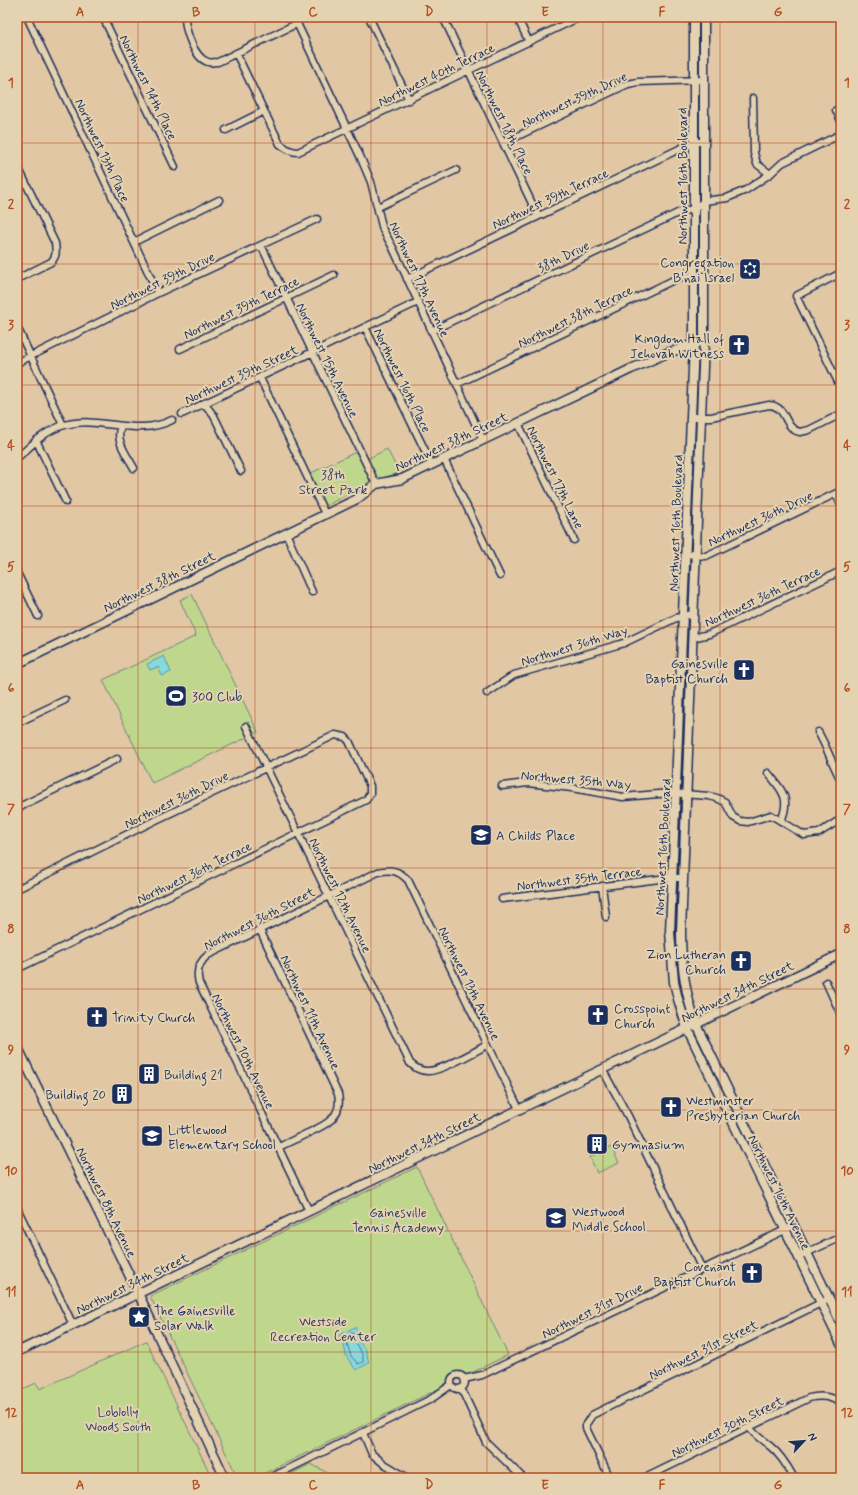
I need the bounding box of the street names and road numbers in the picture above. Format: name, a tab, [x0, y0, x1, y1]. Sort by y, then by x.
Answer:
street label: Northwest 14th Place	[115, 32, 181, 143]
street label: Northwest 40th Terrace	[375, 40, 498, 111]
street label: Northwest 18th Place	[471, 68, 536, 178]
street label: Northwest 39th Drive	[519, 68, 630, 132]
street label: Northwest 13th Place	[70, 96, 133, 205]
street label: Northwest 16th Boulevard	[675, 107, 692, 245]
street label: Northwest 39th Terrace	[490, 165, 612, 234]
street label: Northwest 17th Avenue	[384, 219, 453, 340]
street label: 38th Drive	[535, 237, 593, 277]
street label: Northwest 39th Drive	[107, 249, 218, 314]
street label: Northwest 39th Terrace	[181, 273, 302, 344]
street label: Northwest 38th Terrace	[515, 282, 636, 353]
street label: Northwest 15th Avenue	[291, 300, 362, 421]
street label: Northwest 16th Place	[369, 326, 434, 436]
street label: Northwest 39th Street	[182, 341, 301, 409]
street label: Northwest 38th Street	[392, 409, 511, 476]
street label: Northwest 17th Lane	[522, 423, 587, 532]
street label: Northwest 16th Boulevard	[666, 454, 687, 592]
street label: Northwest 36th Drive	[705, 487, 816, 551]
street label: Northwest 38th Street	[101, 548, 219, 617]
street label: Northwest 36th Terrace	[702, 563, 823, 632]
street label: Northwest 36th Way	[519, 622, 630, 671]
street label: Northwest 35th Way	[520, 767, 632, 794]
street label: Northwest 36th Drive	[122, 768, 232, 833]
street label: Northwest 16th Boulevard	[651, 778, 676, 916]
street label: Northwest 12th Avenue	[304, 835, 375, 956]
street label: Northwest 36th Terrace	[134, 838, 255, 909]
street label: Northwest 35th Terrace	[516, 863, 643, 896]
street label: Northwest 36th Street	[201, 884, 319, 955]
street label: Northwest 13th Avenue	[434, 924, 504, 1043]
street label: Northwest 11th Avenue	[276, 953, 344, 1073]
street label: Northwest 34th Street	[678, 957, 797, 1027]
street label: Northwest 10th Avenue	[207, 991, 278, 1112]
street label: Northwest 34th Street	[365, 1108, 484, 1178]
street label: Northwest 16th Avenue	[743, 1132, 814, 1253]
street label: Northwest 8th Avenue	[72, 1145, 140, 1261]
street label: Northwest 34th Street	[73, 1249, 192, 1319]
street label: Northwest 31st Drive	[539, 1279, 646, 1343]
street label: Northwest 31st Street	[646, 1316, 761, 1384]
street label: Northwest 30th Street	[669, 1393, 787, 1462]

